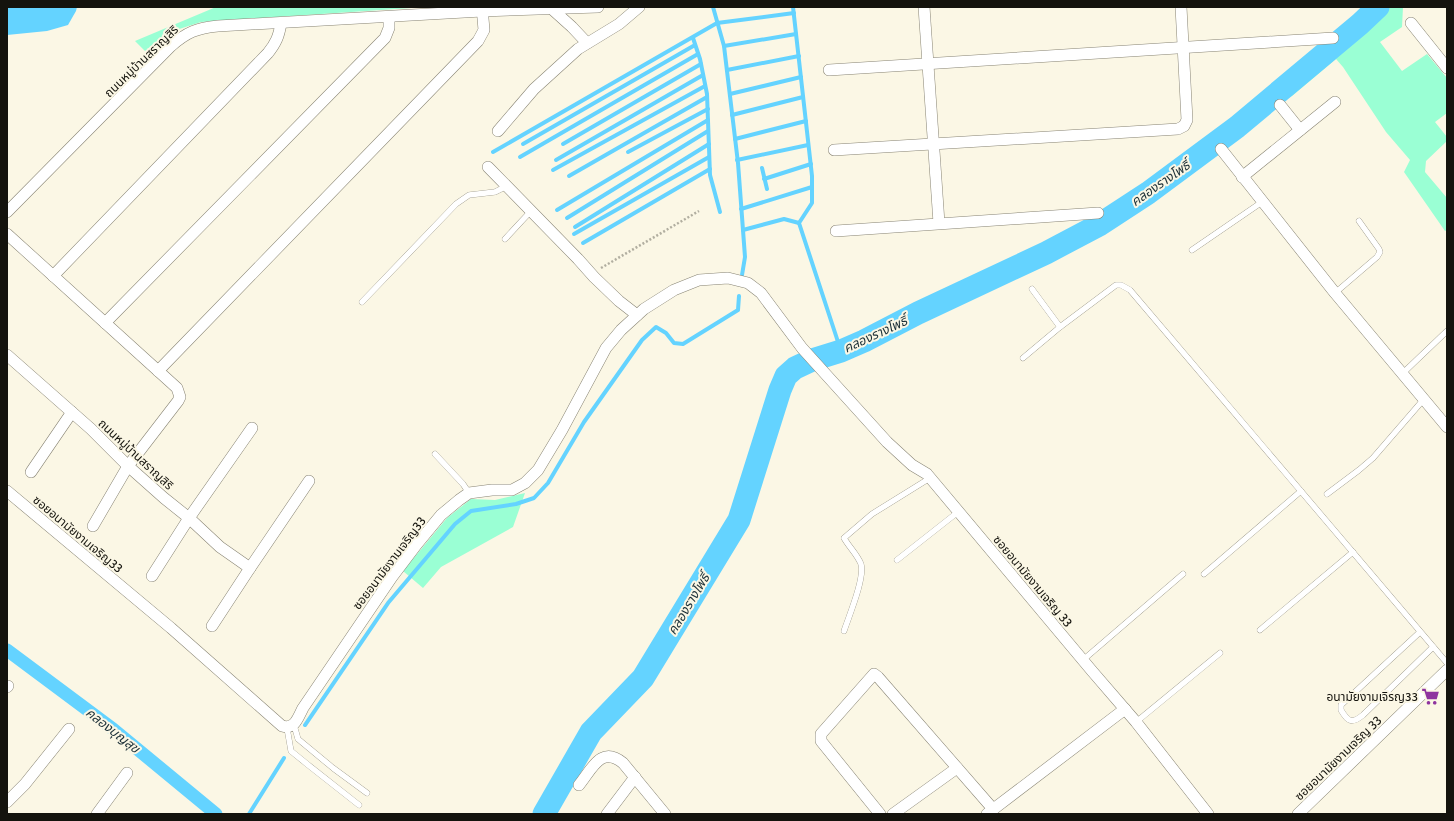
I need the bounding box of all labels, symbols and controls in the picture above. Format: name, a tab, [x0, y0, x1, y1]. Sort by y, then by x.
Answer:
street label: ถนนหมู่บ้านสราญสิริ	[101, 22, 181, 100]
water label: คลองรางโพธิ์	[1127, 154, 1196, 209]
water label: คลองรางโพธิ์	[841, 311, 913, 356]
street label: ถนนหมู่บ้านสราญสิริ	[95, 415, 177, 493]
street label: ซอยอนามัยงามเจริญ33	[30, 492, 126, 576]
street label: ซอยอนามัยงามเจริญ33	[349, 514, 429, 612]
street label: ซอยอนามัยงามเจริญ 33	[990, 532, 1076, 630]
water label: คลองรางโพธิ์	[664, 567, 715, 637]
supermarket icon: อนามัยงามเจิรญ33	[1421, 686, 1441, 706]
place label: อนามัยงามเจิรญ33	[1326, 689, 1418, 704]
water label: คลองบุญสุข	[82, 704, 144, 757]
street label: ซอยอนามัยงามเจริญ 33	[1291, 713, 1385, 803]

